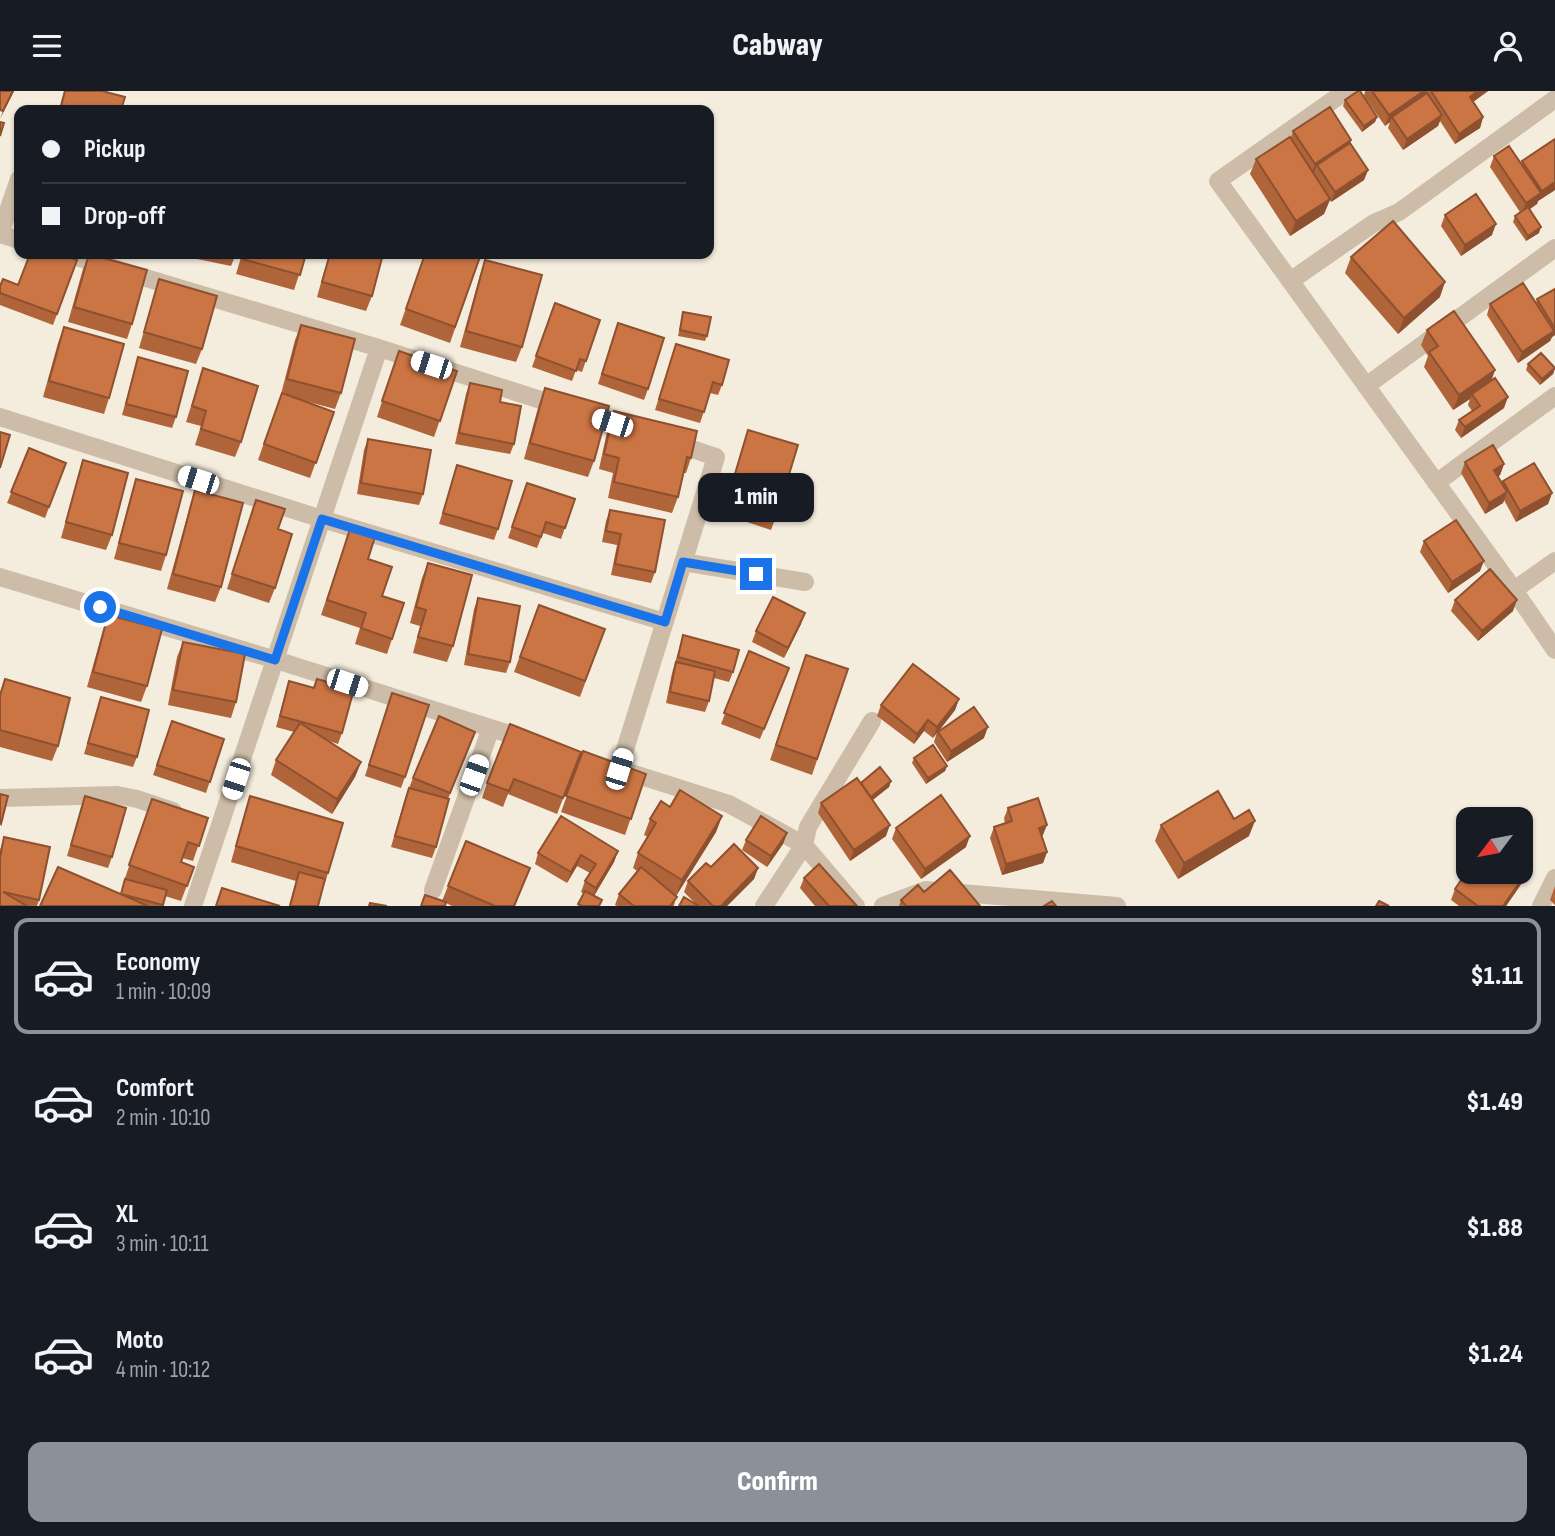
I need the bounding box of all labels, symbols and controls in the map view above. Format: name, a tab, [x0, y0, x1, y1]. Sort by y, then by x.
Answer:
text: Cabway	[732, 26, 823, 65]
icon: menu	[28, 27, 66, 65]
icon: person	[1489, 27, 1527, 65]
text: Pickup	[84, 134, 146, 165]
text: Drop-off	[84, 201, 165, 232]
car	[408, 349, 455, 381]
car	[589, 407, 636, 439]
car	[175, 464, 222, 496]
callout: 1 min	[698, 473, 814, 521]
text: 1 min	[734, 483, 778, 511]
route end	[740, 558, 772, 590]
route start	[84, 591, 116, 623]
car	[324, 667, 371, 699]
car	[603, 746, 636, 792]
car	[457, 752, 492, 798]
car	[220, 756, 253, 802]
north arrow	[1456, 807, 1533, 884]
map controls	[1456, 807, 1533, 884]
icon: car	[32, 945, 95, 1008]
text: Economy	[116, 947, 200, 978]
text: $1.11	[1470, 961, 1523, 992]
text: 1 min · 10:09	[116, 978, 211, 1006]
icon: car	[32, 1071, 95, 1134]
text: Comfort	[116, 1073, 194, 1104]
text: $1.49	[1466, 1087, 1523, 1118]
text: 2 min · 10:10	[116, 1104, 211, 1132]
icon: car	[32, 1197, 95, 1260]
text: XL	[116, 1199, 138, 1230]
text: $1.88	[1467, 1213, 1523, 1244]
text: 3 min · 10:11	[116, 1230, 209, 1258]
icon: car	[32, 1323, 95, 1386]
text: Moto	[116, 1325, 164, 1356]
text: $1.24	[1467, 1339, 1523, 1370]
text: 4 min · 10:12	[116, 1356, 210, 1384]
button: Confirm	[28, 1442, 1527, 1522]

